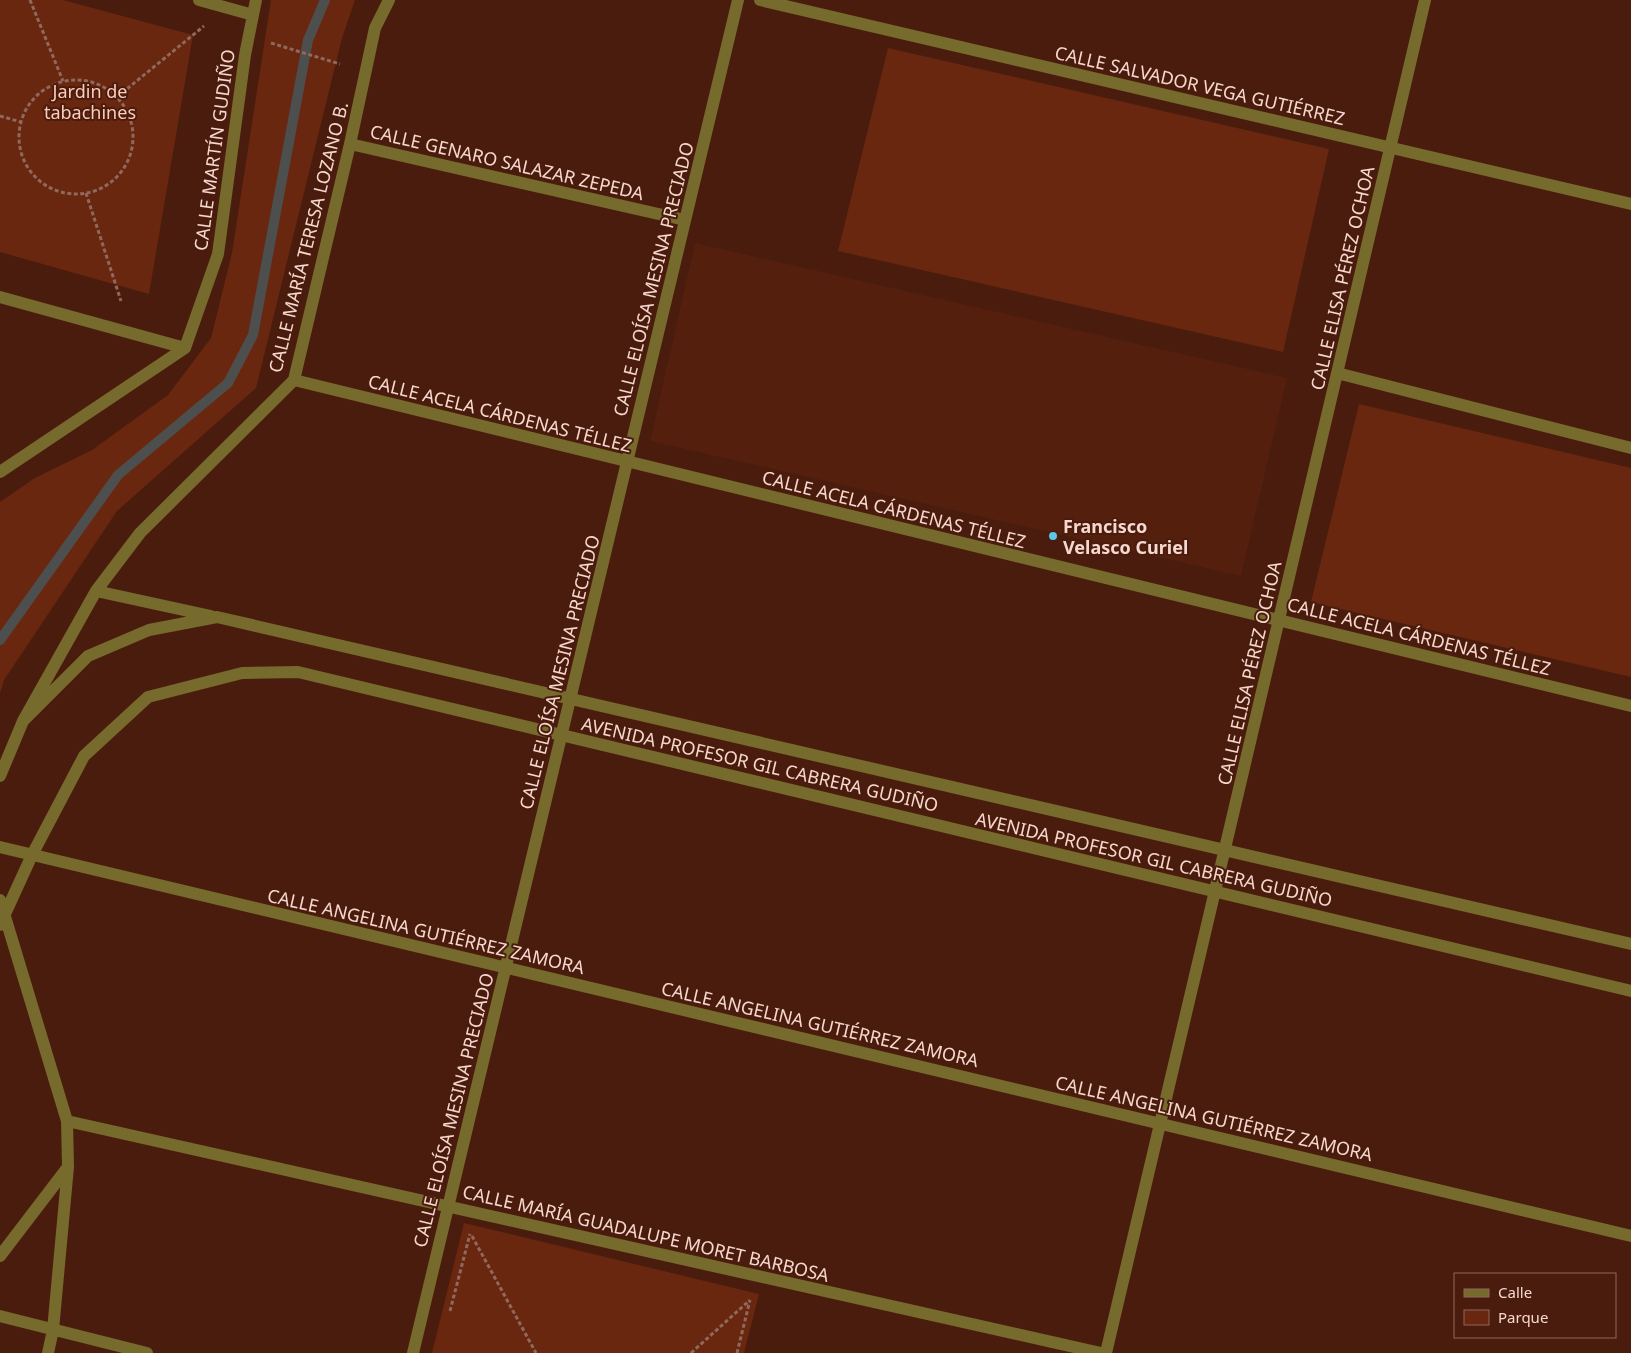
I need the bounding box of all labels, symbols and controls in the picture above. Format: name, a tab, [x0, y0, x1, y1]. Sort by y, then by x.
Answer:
street label: CALLE SALVADOR VEGA GUTIÉRREZ	[1053, 40, 1347, 130]
street label: CALLE MARTÍN GUDIÑO	[188, 48, 240, 252]
park label: Jardin de tabachines	[44, 79, 136, 124]
street label: CALLE MARÍA TERESA LOZANO B.	[263, 99, 353, 375]
street label: CALLE GENARO SALAZAR ZEPEDA	[368, 119, 647, 205]
street label: CALLE ELOÍSA MESINA PRECIADO	[607, 139, 699, 419]
street label: CALLE ELISA PÉREZ OCHOA	[1305, 163, 1380, 392]
street label: CALLE ACELA CÁRDENAS TÉLLEZ	[366, 369, 634, 457]
street label: CALLE ACELA CÁRDENAS TÉLLEZ	[760, 465, 1028, 553]
place label: Francisco Velasco Curiel	[1063, 514, 1188, 559]
marker: Francisco Velasco Curiel	[1047, 530, 1059, 542]
street label: CALLE ELOÍSA MESINA PRECIADO	[513, 532, 605, 812]
street label: CALLE ELISA PÉREZ OCHOA	[1212, 558, 1287, 787]
street label: CALLE ACELA CÁRDENAS TÉLLEZ	[1285, 592, 1553, 680]
street label: AVENIDA PROFESOR GIL CABRERA GUDIÑO	[579, 711, 941, 817]
street label: AVENIDA PROFESOR GIL CABRERA GUDIÑO	[973, 806, 1335, 912]
street label: CALLE ANGELINA GUTIÉRREZ ZAMORA	[265, 883, 587, 979]
street label: CALLE ELOÍSA MESINA PRECIADO	[407, 970, 499, 1250]
street label: CALLE ANGELINA GUTIÉRREZ ZAMORA	[659, 976, 981, 1072]
street label: CALLE ANGELINA GUTIÉRREZ ZAMORA	[1053, 1070, 1375, 1166]
street label: CALLE MARÍA GUADALUPE MORET BARBOSA	[460, 1179, 832, 1287]
legend	[1454, 1273, 1616, 1338]
text: Calle	[1498, 1282, 1532, 1302]
text: Parque	[1498, 1307, 1548, 1327]

